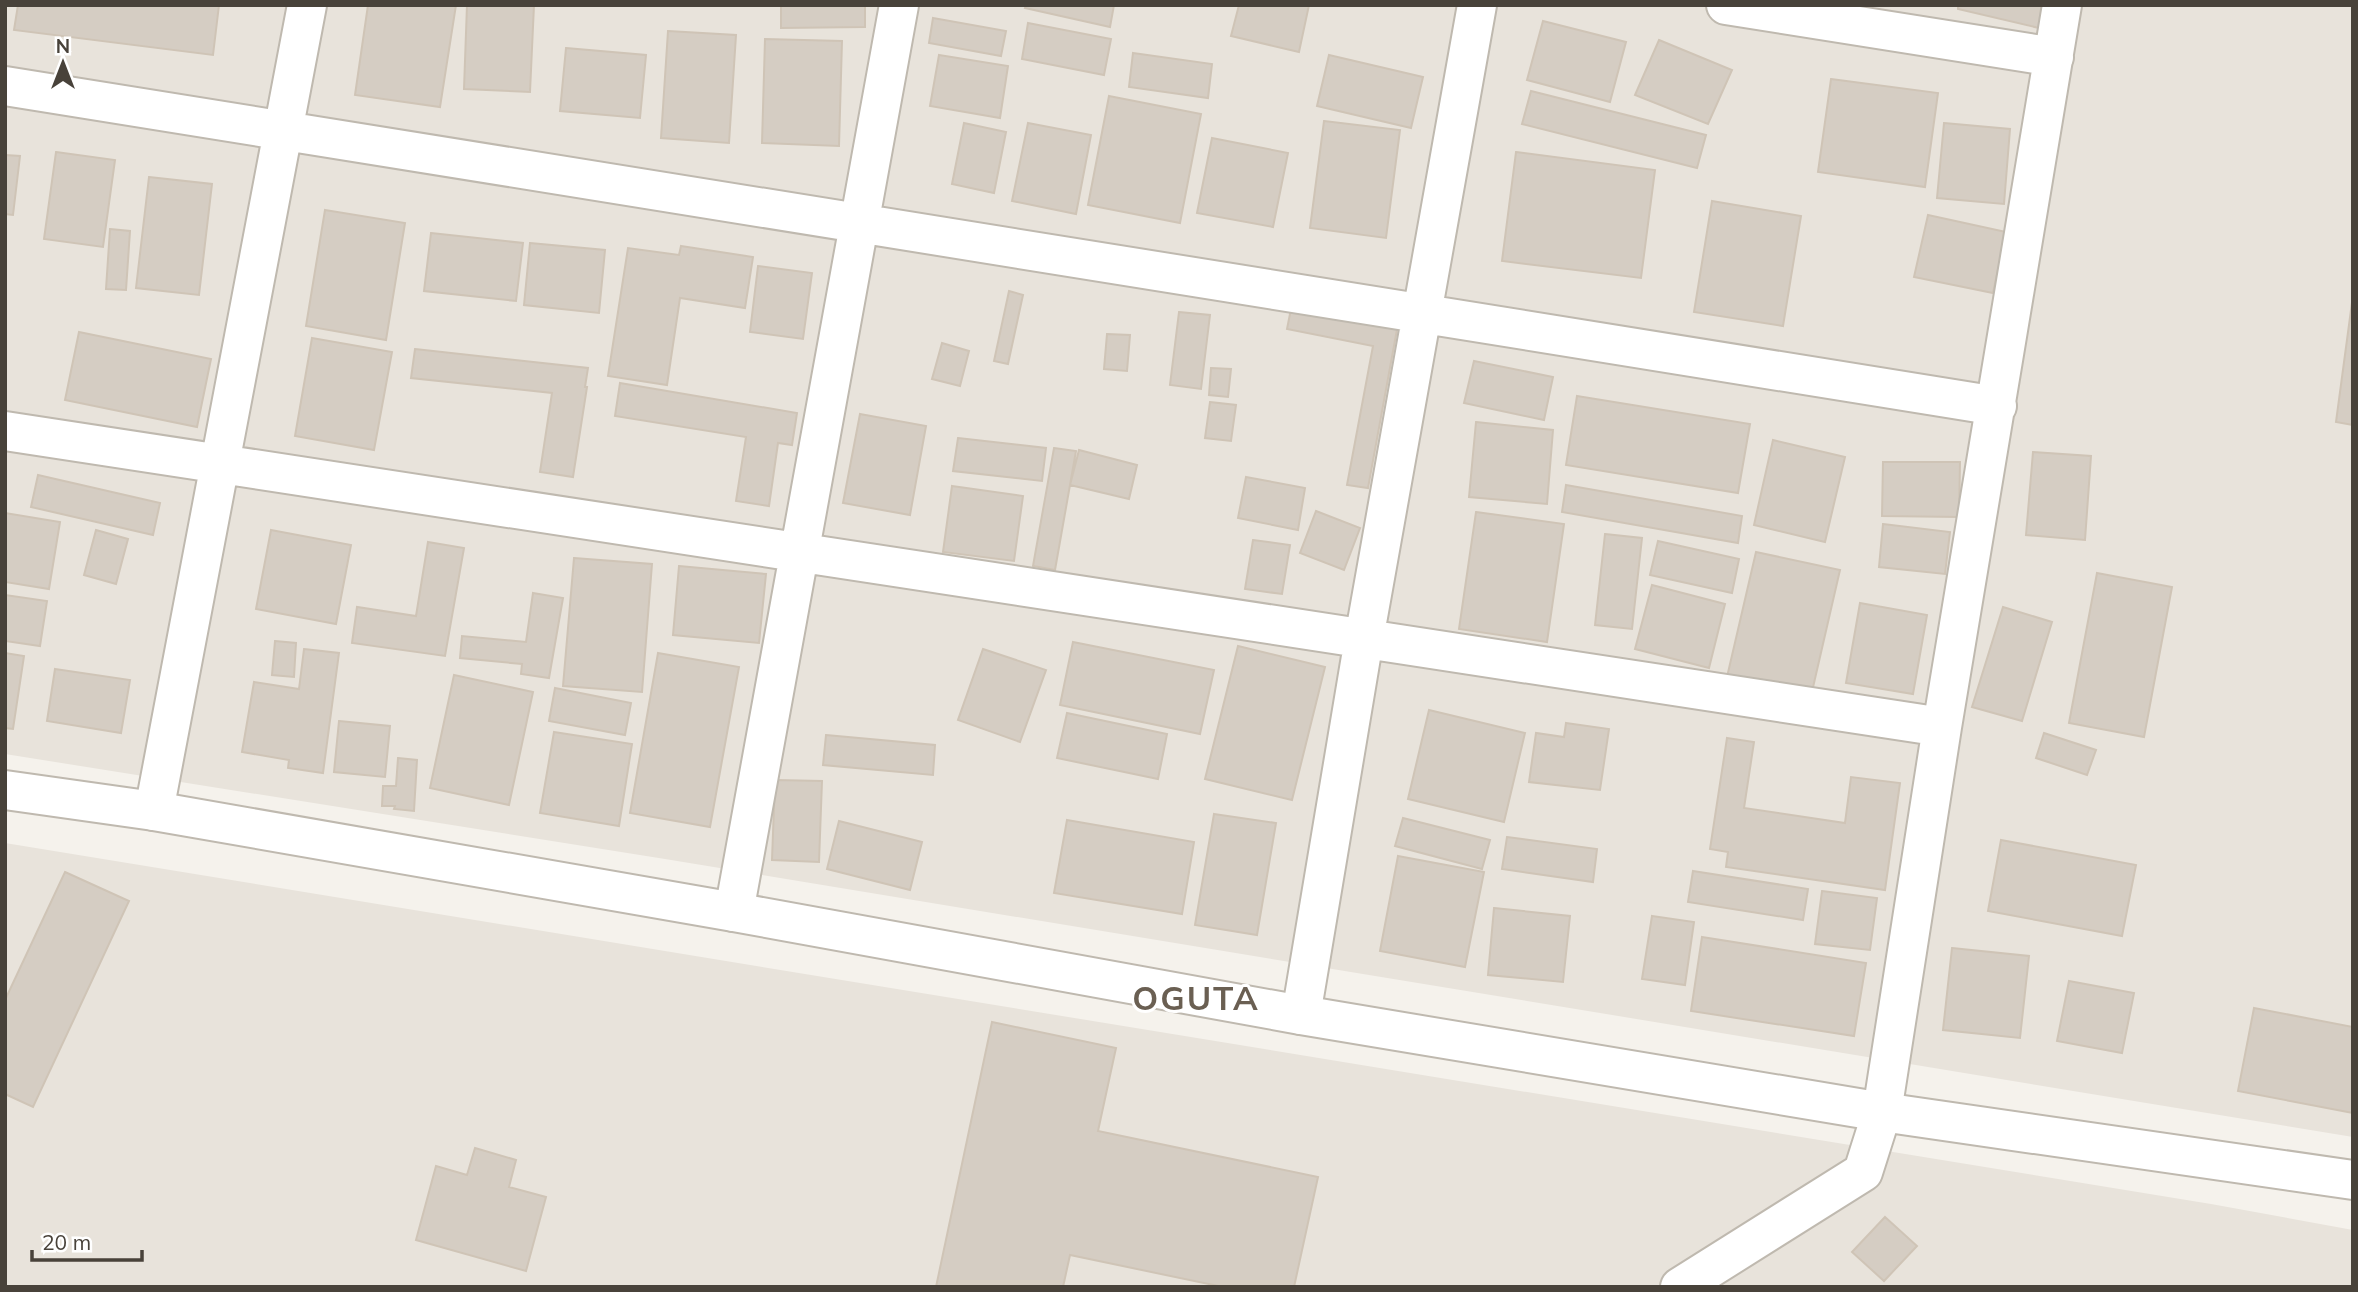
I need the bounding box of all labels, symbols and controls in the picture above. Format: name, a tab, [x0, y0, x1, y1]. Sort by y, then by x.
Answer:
north arrow	[28, 28, 98, 98]
text: N	[56, 34, 70, 58]
district label: OGUTA	[1132, 977, 1260, 1018]
scale bar	[32, 1218, 142, 1262]
text: 20 m	[42, 1229, 91, 1255]

